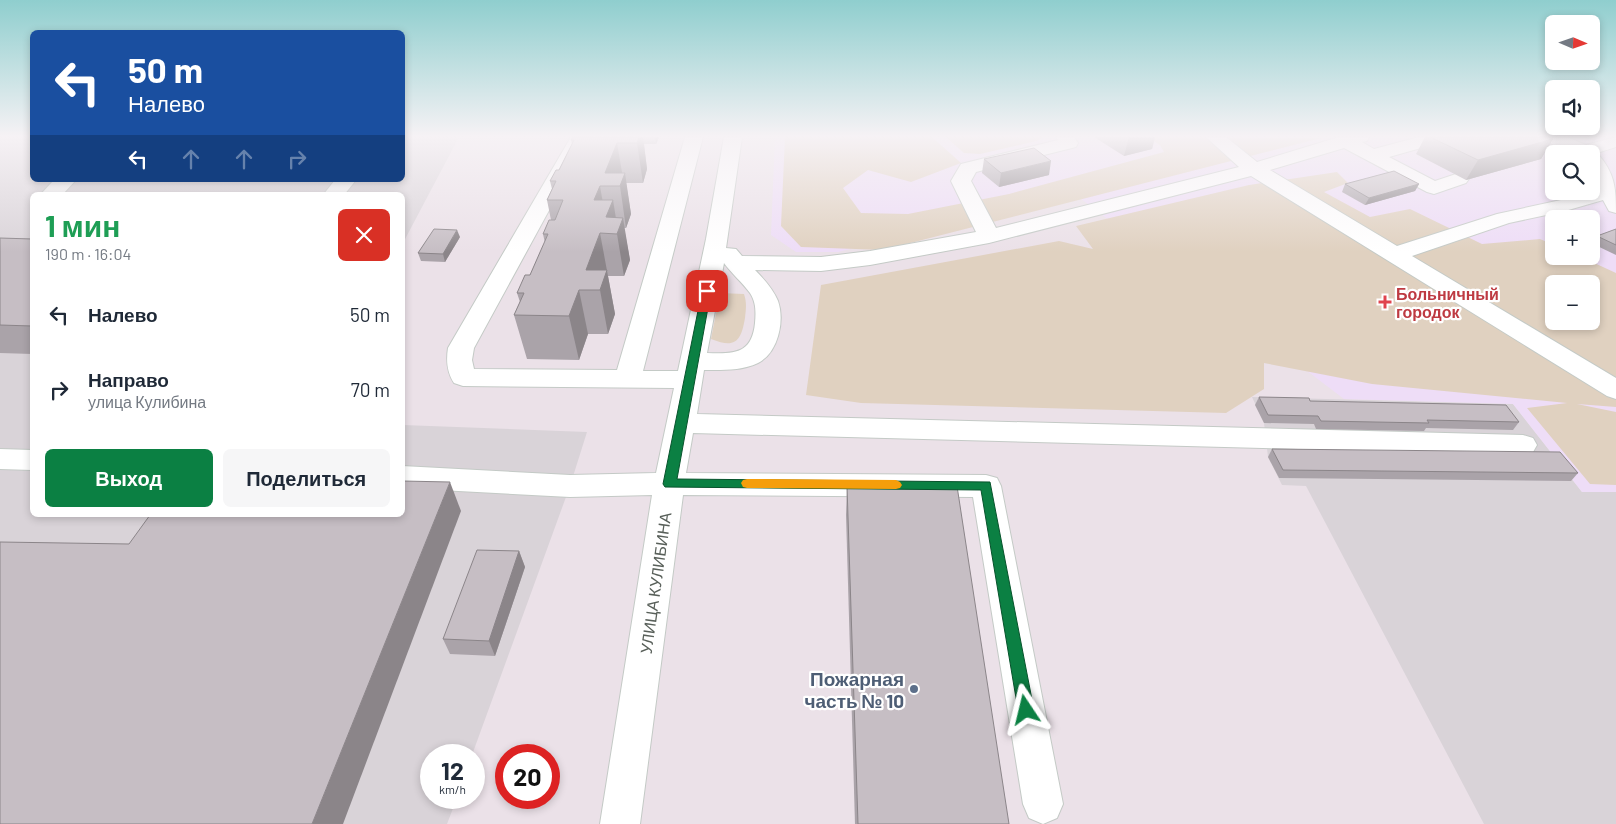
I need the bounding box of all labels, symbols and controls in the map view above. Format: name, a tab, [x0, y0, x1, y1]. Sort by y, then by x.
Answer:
north arrow	[1545, 15, 1600, 70]
map controls	[1545, 15, 1600, 330]
text: 50 m	[128, 48, 203, 90]
icon: left	[45, 50, 110, 115]
button: sound	[1545, 80, 1600, 135]
text: Налево	[128, 90, 205, 116]
icon: left	[124, 145, 152, 173]
icon: ahead	[177, 145, 205, 173]
icon: ahead	[230, 145, 258, 173]
icon: right	[283, 145, 311, 173]
button: search	[1545, 145, 1600, 200]
text: 1 мин	[45, 207, 120, 243]
button: close	[338, 209, 390, 261]
button: +	[1545, 210, 1600, 265]
text: 190 m · 16:04	[45, 244, 131, 263]
pin	[686, 270, 728, 312]
button: −	[1545, 275, 1600, 330]
icon: arrive	[693, 277, 721, 305]
place label: Больничный городок	[1396, 284, 1499, 321]
marker: Больничный городок	[1378, 295, 1392, 309]
icon: left	[45, 301, 73, 329]
text: Налево	[88, 303, 158, 326]
text: 50 m	[350, 303, 390, 326]
text: Направо	[88, 368, 169, 391]
icon: right	[45, 376, 73, 404]
text: 70 m	[351, 378, 390, 401]
text: улица Кулибина	[88, 392, 206, 411]
button: Выход	[45, 449, 213, 507]
button: Поделиться	[223, 449, 390, 507]
street label: УЛИЦА КУЛИБИНА	[636, 511, 674, 655]
place label: Пожарная часть № 10	[805, 667, 904, 712]
marker: Пожарная часть № 10	[908, 683, 920, 695]
position arrow	[999, 683, 1051, 735]
speed limit sign: 20	[495, 744, 560, 809]
text: 12	[441, 755, 464, 785]
text: km/h	[439, 782, 466, 796]

